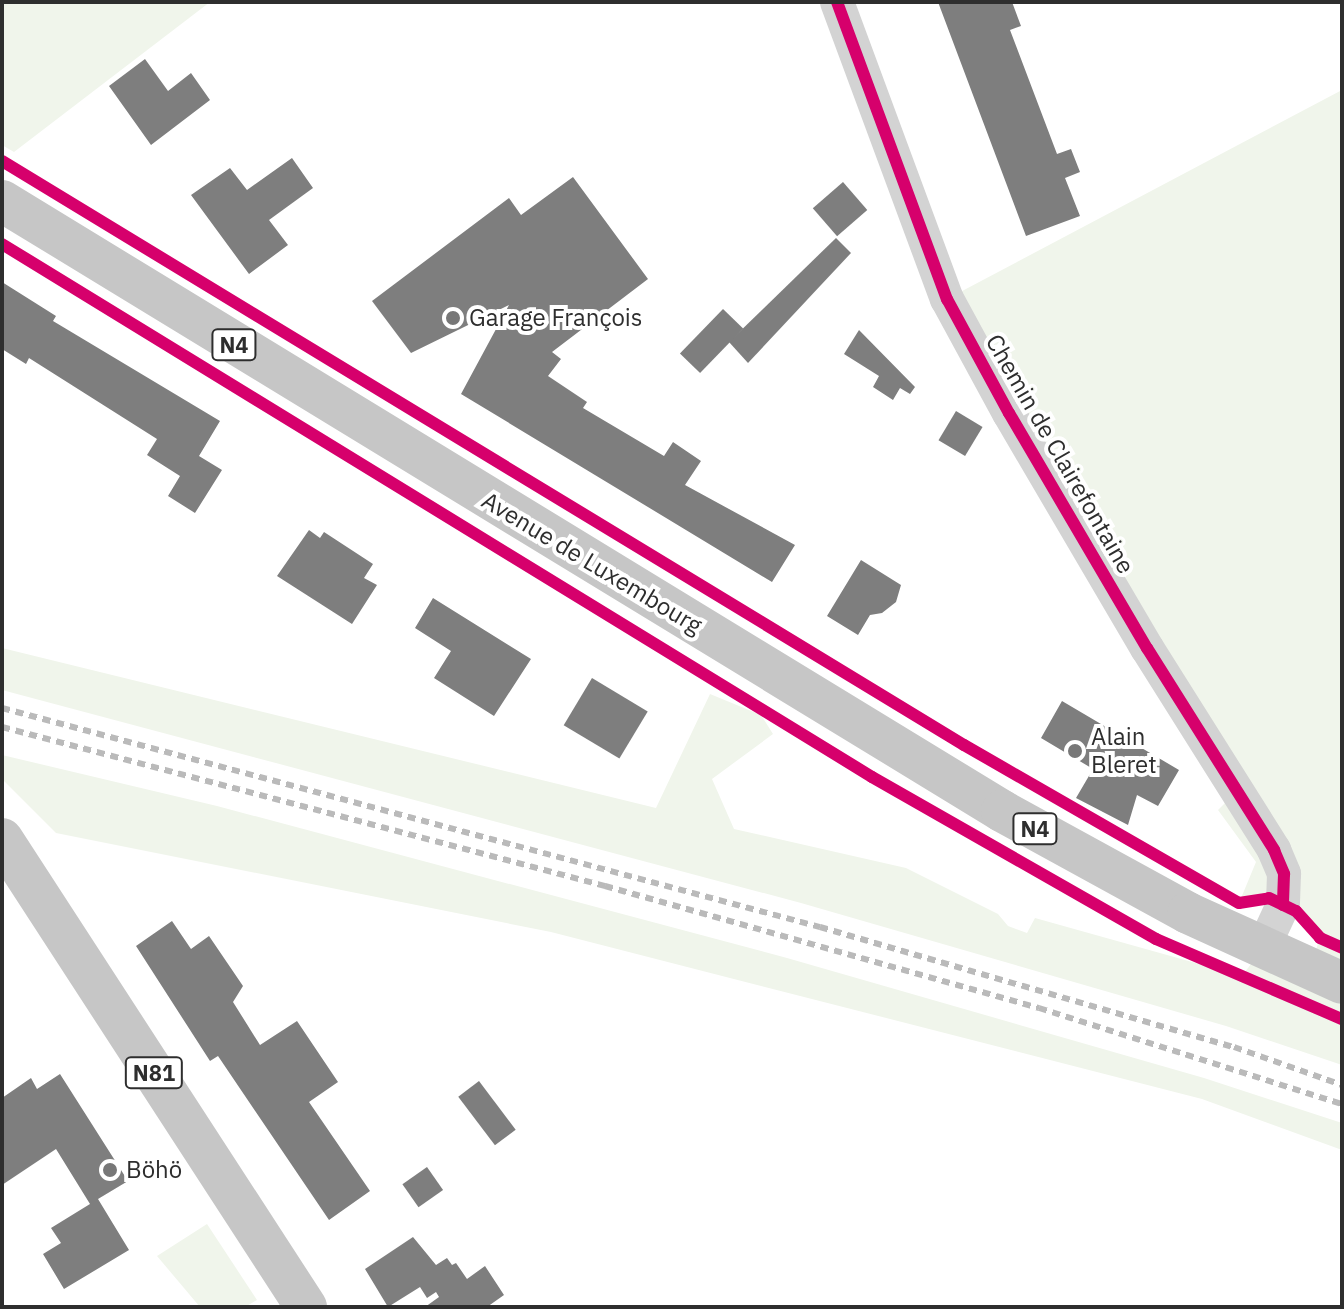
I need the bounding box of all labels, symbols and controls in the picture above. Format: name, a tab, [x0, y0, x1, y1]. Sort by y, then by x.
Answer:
place label: Garage François	[469, 304, 643, 332]
marker: Garage François	[444, 309, 462, 327]
road number: N4	[210, 327, 258, 363]
street label: Chemin de Clairefontaine	[980, 329, 1140, 579]
street label: Avenue de Luxembourg	[477, 486, 707, 640]
place label: Alain Bleret	[1091, 723, 1157, 779]
marker: Alain Bleret	[1066, 742, 1084, 760]
road number: N4	[1011, 811, 1059, 847]
road number: N81	[124, 1055, 184, 1091]
place label: Böhö	[126, 1156, 182, 1184]
marker: Böhö	[101, 1161, 119, 1179]

